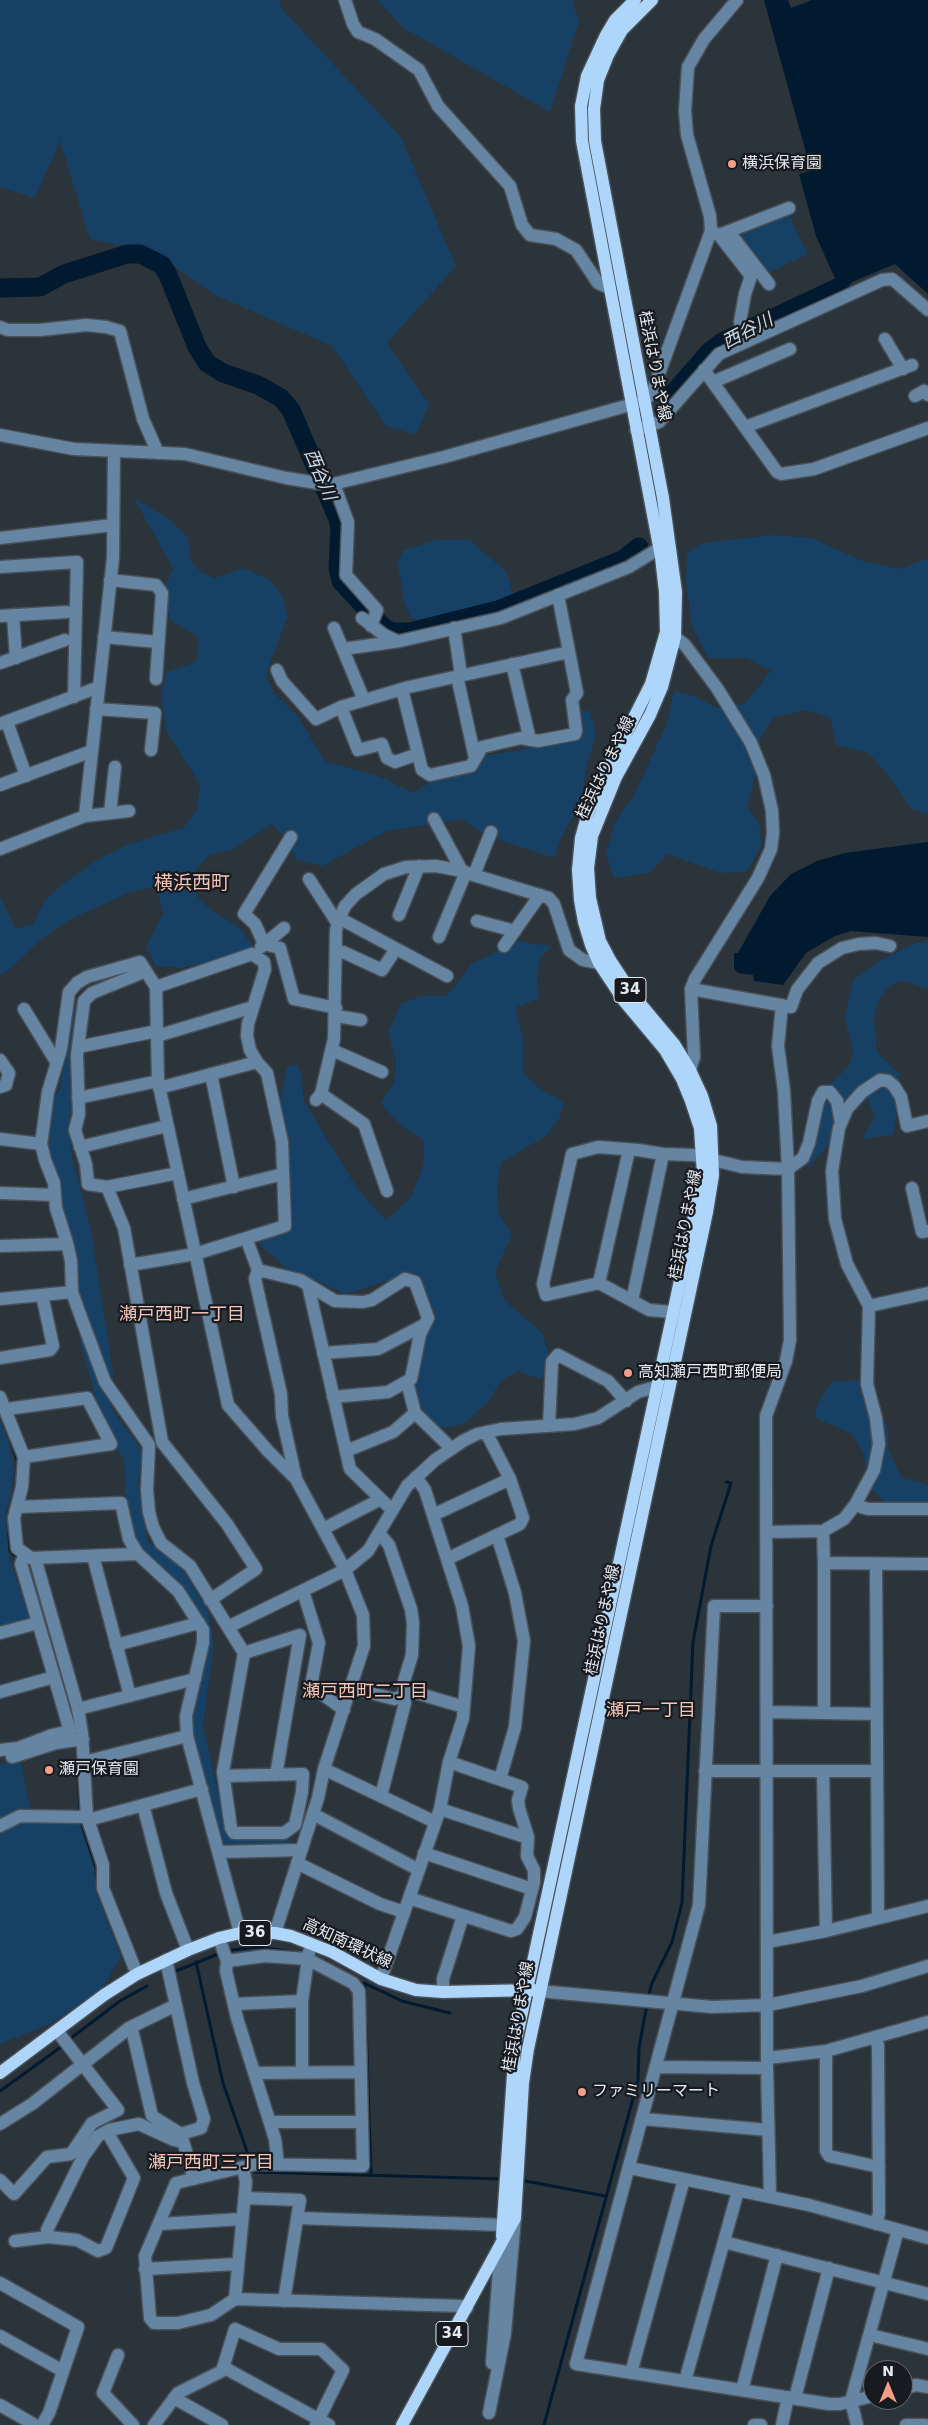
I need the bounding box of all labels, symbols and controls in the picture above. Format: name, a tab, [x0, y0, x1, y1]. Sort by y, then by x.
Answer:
place label: 横浜保育園	[742, 154, 822, 174]
marker: 横浜保育園	[726, 158, 738, 170]
street label: 桂浜はりまや線	[634, 309, 674, 423]
water label: 西谷川	[719, 310, 777, 354]
water label: 西谷川	[299, 446, 339, 504]
street label: 桂浜はりまや線	[573, 713, 639, 823]
district label: 横浜西町	[154, 873, 230, 895]
road number: 34	[614, 978, 646, 1002]
street label: 桂浜はりまや線	[666, 1168, 706, 1282]
district label: 瀬戸西町一丁目	[119, 1304, 245, 1326]
place label: 高知瀬戸西町郵便局	[638, 1363, 782, 1383]
marker: 高知瀬戸西町郵便局	[622, 1367, 634, 1379]
street label: 桂浜はりまや線	[582, 1563, 624, 1677]
district label: 瀬戸西町二丁目	[302, 1681, 428, 1703]
district label: 瀬戸一丁目	[606, 1700, 696, 1722]
place label: 瀬戸保育園	[59, 1760, 139, 1780]
marker: 瀬戸保育園	[43, 1764, 55, 1776]
street label: 高知南環状線	[299, 1915, 395, 1973]
road number: 36	[239, 1920, 271, 1946]
street label: 桂浜はりまや線	[500, 1960, 538, 2074]
place label: ファミリーマート	[592, 2082, 720, 2102]
marker: ファミリーマート	[576, 2086, 588, 2098]
district label: 瀬戸西町三丁目	[148, 2152, 274, 2174]
road number: 34	[436, 2322, 468, 2346]
north arrow	[863, 2360, 913, 2410]
text: N	[882, 2363, 894, 2379]

